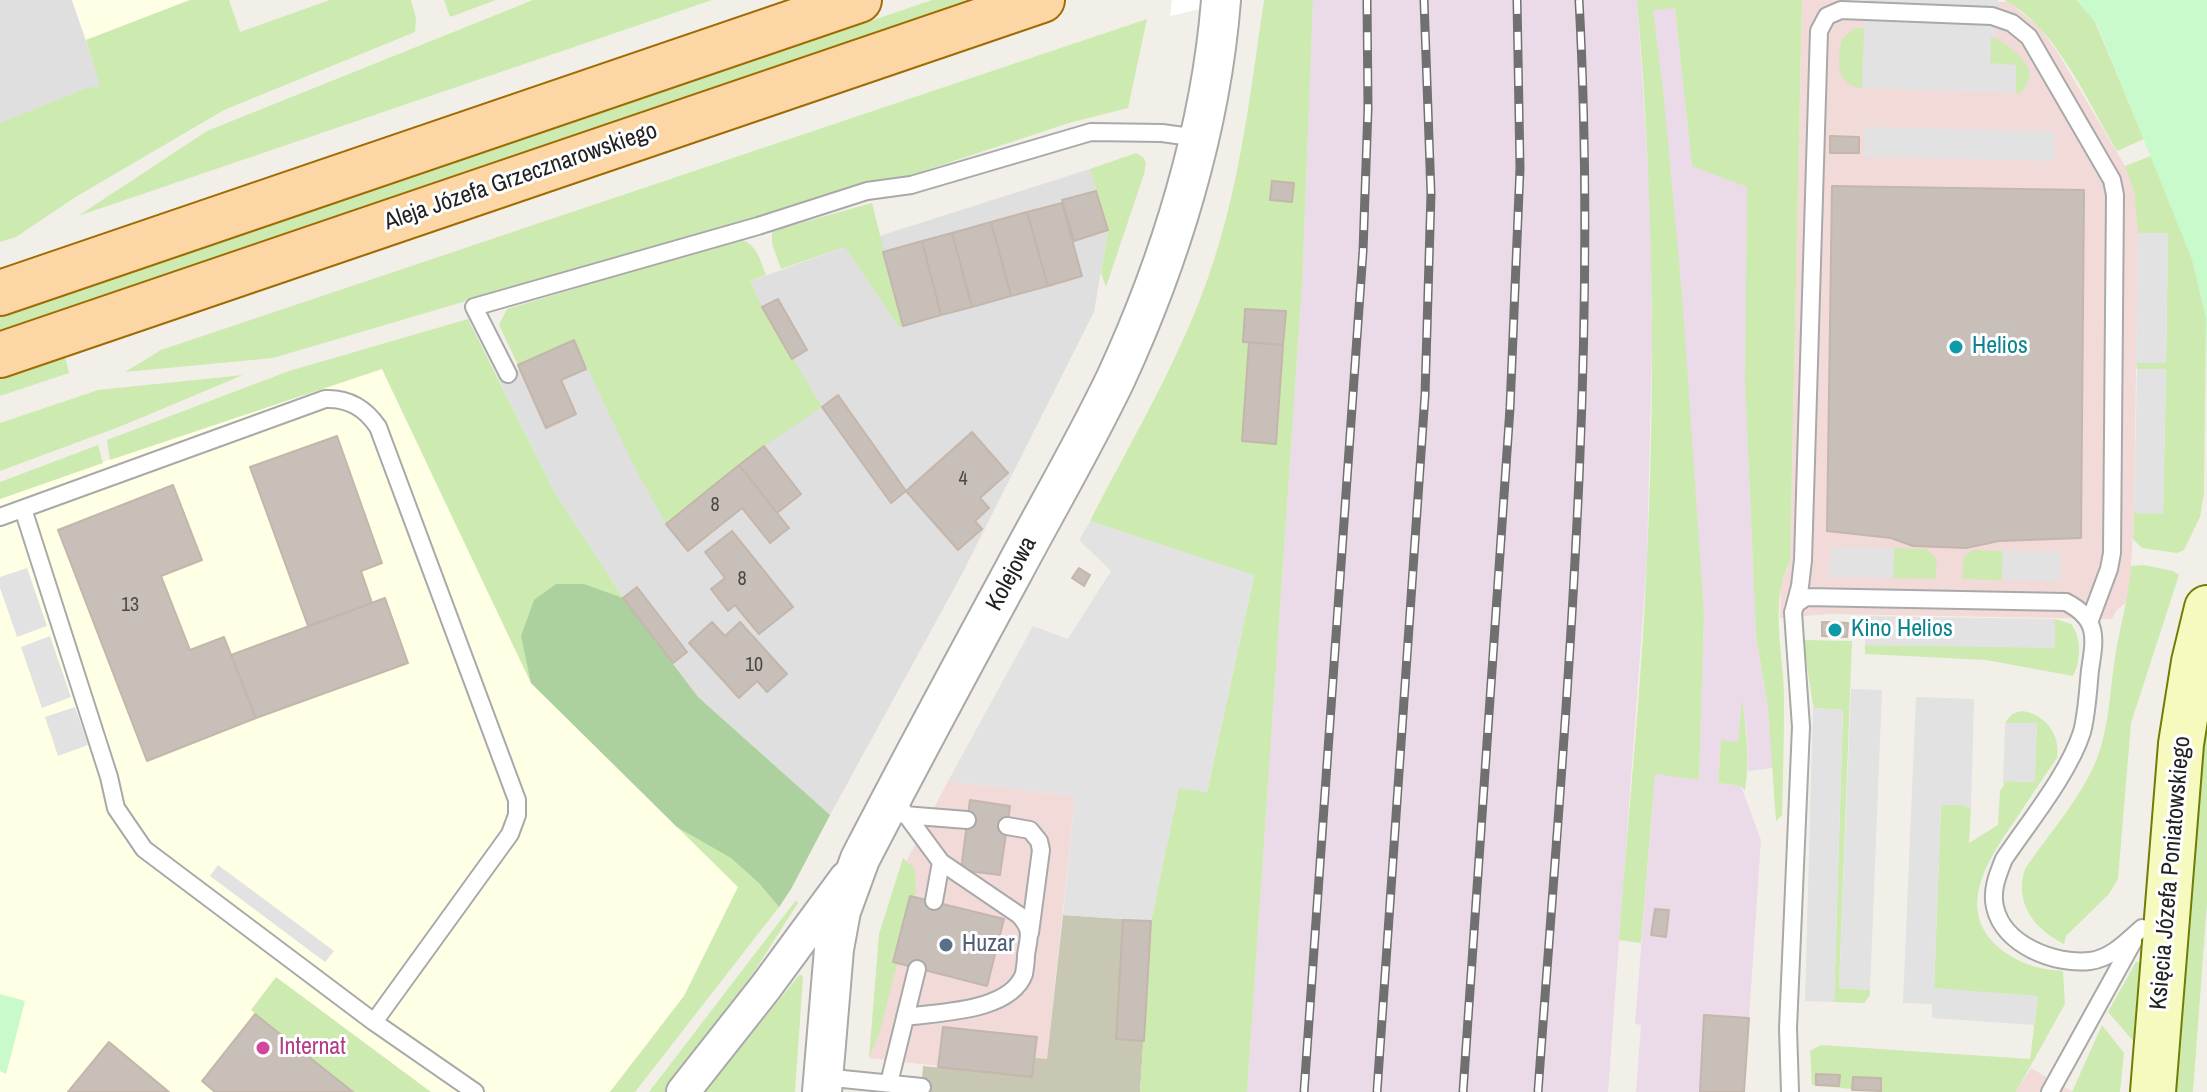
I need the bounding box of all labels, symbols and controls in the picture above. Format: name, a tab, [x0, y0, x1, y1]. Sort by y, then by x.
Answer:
street label: Aleja Józefa Grzecznarowskiego	[381, 117, 661, 237]
place label: Helios	[1972, 333, 2028, 361]
marker: Helios	[1947, 338, 1965, 356]
house number: 4	[958, 468, 968, 492]
house number: 8	[710, 494, 720, 518]
street label: Kolejowa	[981, 532, 1043, 616]
house number: 8	[737, 568, 747, 592]
house number: 13	[121, 594, 139, 618]
place label: Kino Helios	[1851, 616, 1953, 644]
marker: Kino Helios	[1826, 621, 1844, 639]
house number: 10	[745, 654, 763, 678]
street label: Księcia Józefa Poniatowskiego	[2145, 735, 2197, 1011]
place label: Huzar	[962, 931, 1014, 959]
marker: Huzar	[937, 936, 955, 954]
place label: Internat	[279, 1034, 346, 1062]
marker: Internat	[254, 1039, 272, 1057]

